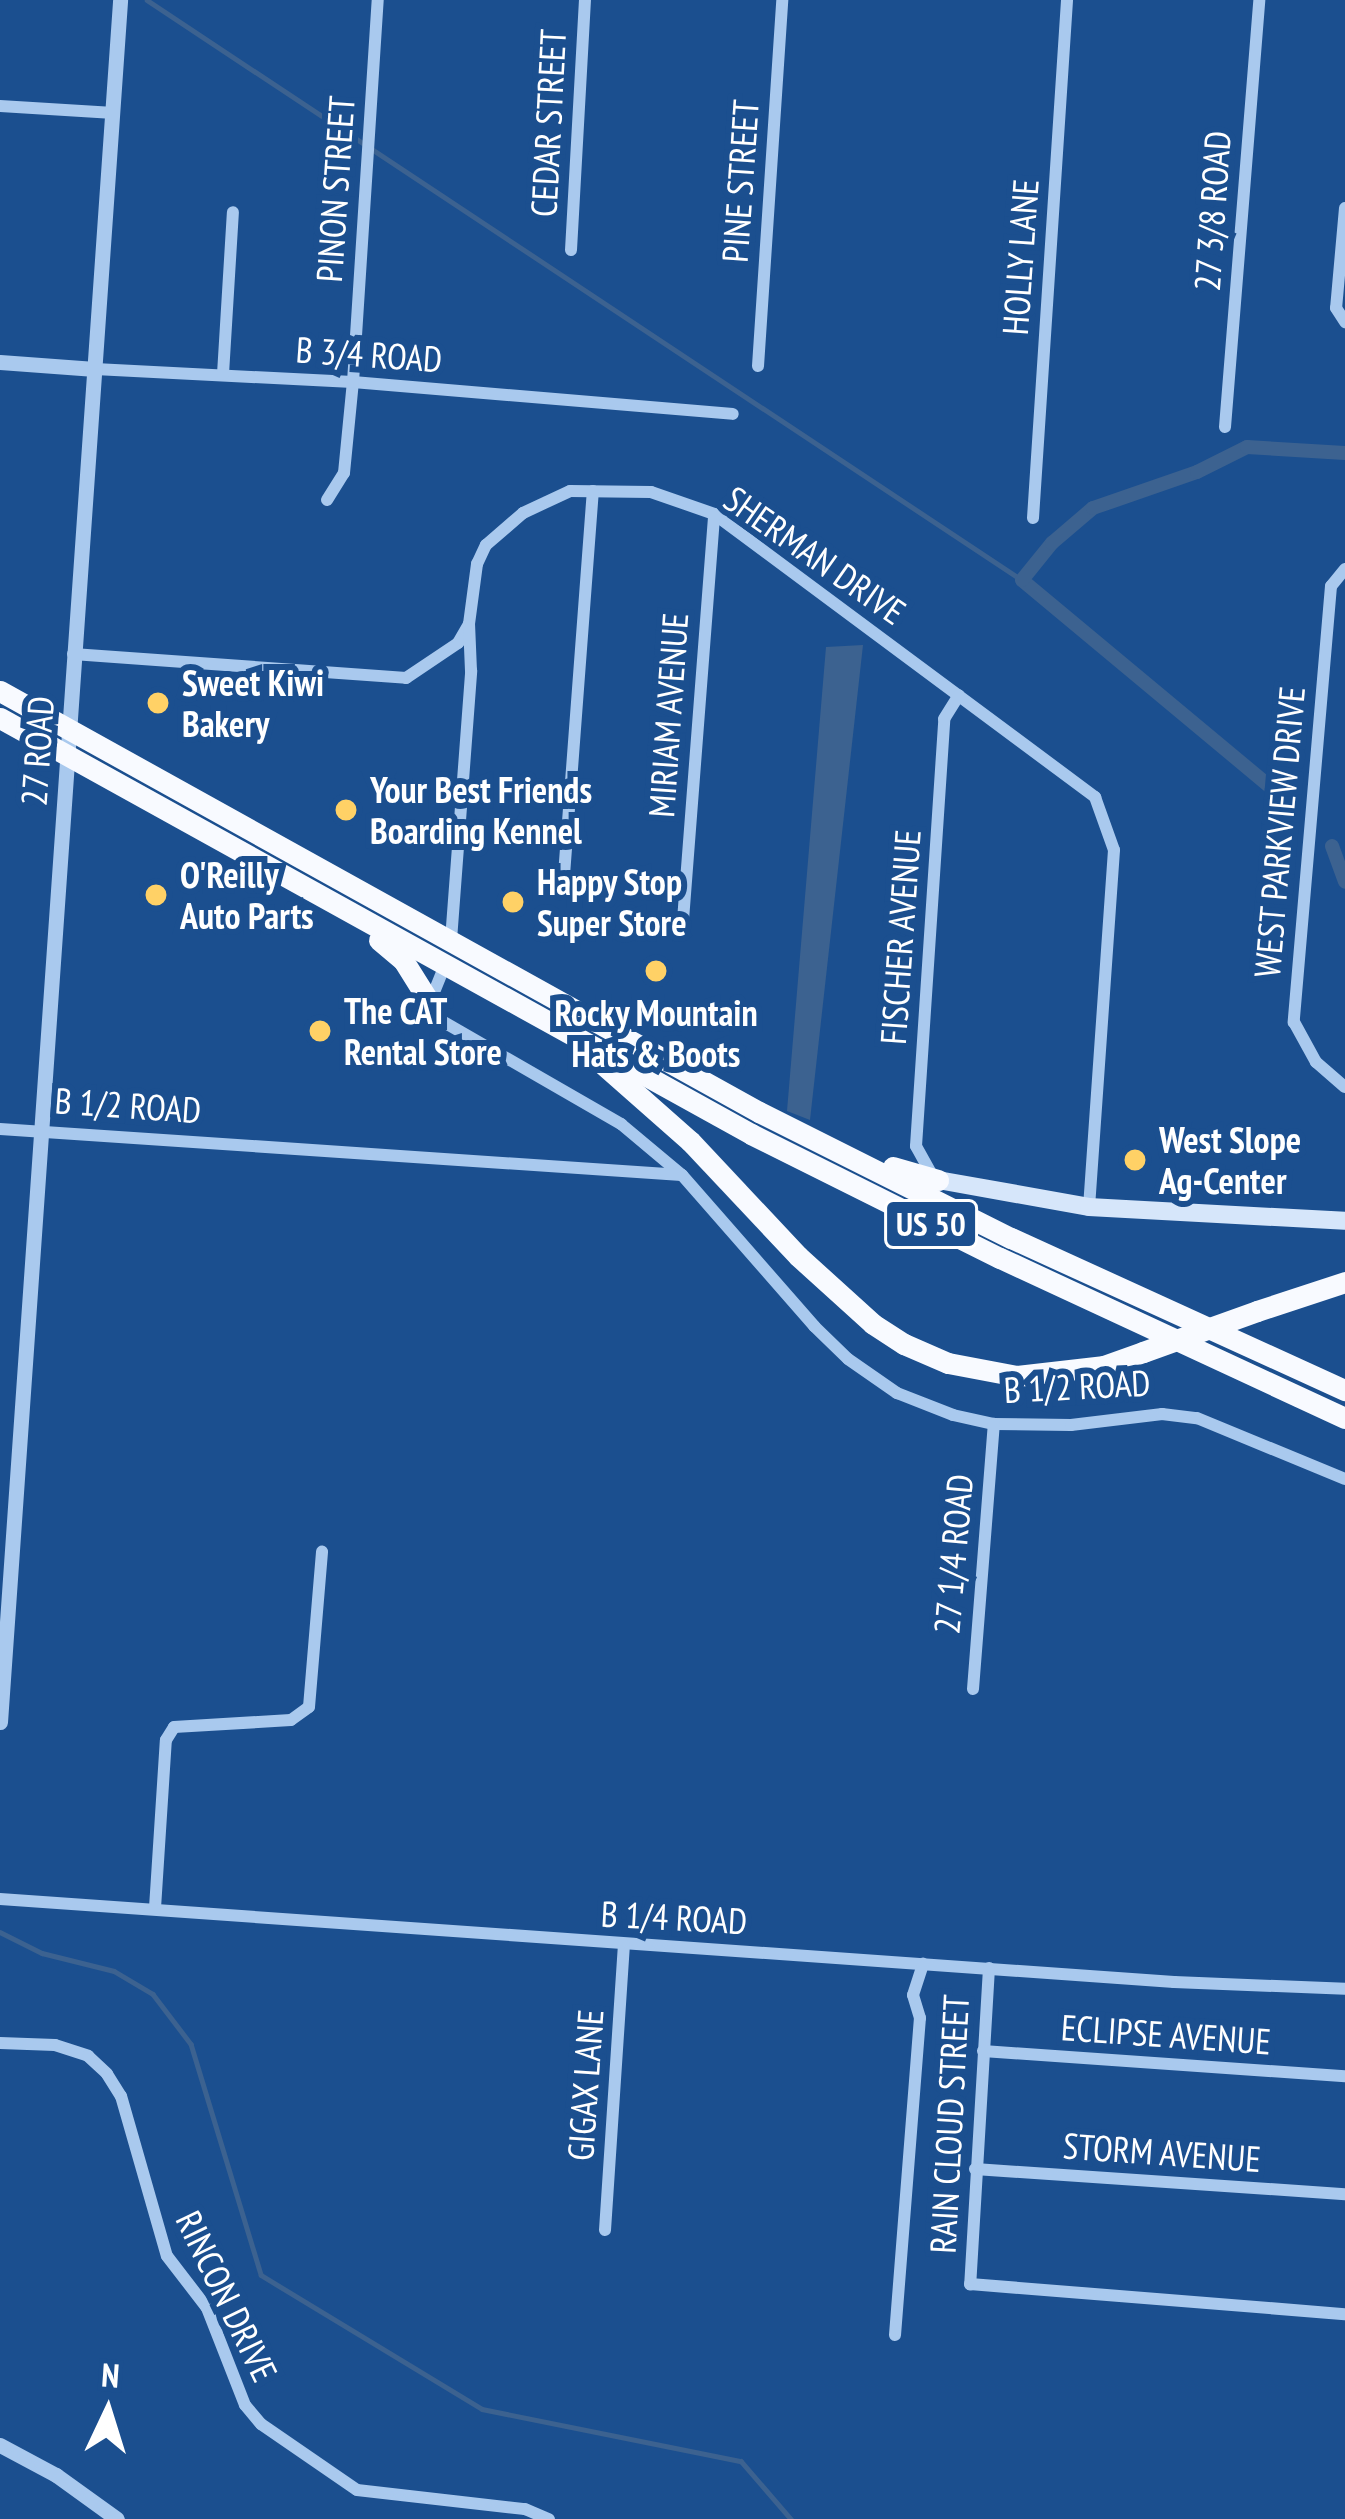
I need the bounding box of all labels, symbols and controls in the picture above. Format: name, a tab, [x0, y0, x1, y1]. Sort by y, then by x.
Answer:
street label: CEDAR STREET	[522, 28, 574, 218]
street label: PINON STREET	[307, 94, 363, 284]
street label: PINE STREET	[713, 98, 767, 264]
street label: 27 3/8 ROAD	[1185, 129, 1239, 293]
street label: HOLLY LANE	[993, 177, 1047, 337]
street label: B 3/4 ROAD	[294, 327, 444, 381]
street label: SHERMAN DRIVE	[716, 477, 914, 633]
street label: MIRIAM AVENUE	[639, 611, 697, 819]
place label: Sweet Kiwi Bakery	[182, 660, 324, 745]
street label: WEST PARKVIEW DRIVE	[1245, 684, 1313, 980]
marker: Sweet Kiwi Bakery	[145, 690, 171, 716]
street label: 27 ROAD	[12, 694, 62, 808]
place label: Your Best Friends Boarding Kennel	[370, 767, 592, 852]
marker: Your Best Friends Boarding Kennel	[333, 797, 359, 823]
street label: FISCHER AVENUE	[871, 828, 929, 1046]
place label: O'Reilly Auto Parts	[180, 852, 314, 937]
place label: Happy Stop Super Store	[537, 859, 687, 944]
marker: O'Reilly Auto Parts	[143, 882, 169, 908]
marker: Happy Stop Super Store	[500, 889, 526, 915]
marker: Rocky Mountain Hats & Boots	[643, 958, 669, 984]
place label: The CAT Rental Store	[344, 988, 502, 1073]
place label: Rocky Mountain Hats & Boots	[554, 990, 758, 1075]
marker: The CAT Rental Store	[307, 1018, 333, 1044]
street label: B 1/2 ROAD	[53, 1078, 203, 1132]
place label: West Slope Ag-Center	[1159, 1117, 1301, 1202]
marker: West Slope Ag-Center	[1122, 1147, 1148, 1173]
road number: US 50	[883, 1197, 979, 1251]
street label: B 1/2 ROAD	[1003, 1361, 1151, 1411]
street label: 27 1/4 ROAD	[924, 1471, 982, 1637]
street label: B 1/4 ROAD	[600, 1892, 748, 1942]
street label: RAIN CLOUD STREET	[921, 1994, 977, 2254]
street label: ECLIPSE AVENUE	[1059, 2005, 1273, 2063]
street label: GIGAX LANE	[558, 2007, 612, 2163]
street label: STORM AVENUE	[1061, 2124, 1263, 2180]
street label: RINCON DRIVE	[167, 2204, 287, 2388]
north arrow	[48, 2351, 168, 2471]
text: N	[100, 2353, 121, 2397]

